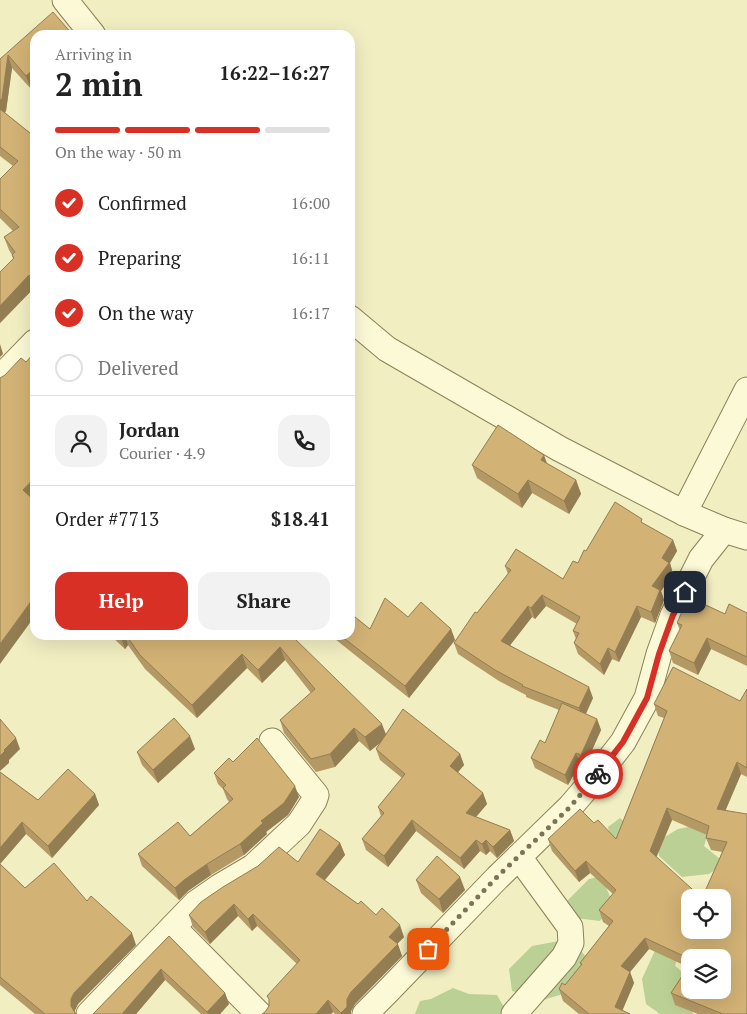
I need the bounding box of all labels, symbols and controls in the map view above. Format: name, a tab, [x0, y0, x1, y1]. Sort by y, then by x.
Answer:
text: Arriving in	[55, 43, 132, 65]
text: 16:22–16:27	[219, 60, 330, 85]
text: 2 min	[55, 63, 143, 105]
text: On the way · 50 m	[55, 141, 182, 163]
icon: check	[55, 189, 83, 217]
text: Confirmed	[98, 190, 187, 215]
text: 16:00	[291, 192, 330, 214]
icon: check	[55, 244, 83, 272]
text: Preparing	[98, 245, 181, 270]
text: 16:11	[291, 247, 330, 269]
icon: check	[55, 299, 83, 327]
text: On the way	[98, 300, 193, 325]
text: 16:17	[291, 302, 330, 324]
text: Delivered	[98, 355, 179, 380]
button: person	[55, 415, 107, 467]
button: phone	[278, 415, 330, 467]
text: Jordan	[119, 417, 180, 442]
text: Courier · 4.9	[119, 442, 205, 464]
text: Order #7713	[55, 506, 159, 531]
text: $18.41	[271, 506, 330, 531]
pin	[664, 571, 706, 613]
button: Help	[55, 572, 188, 630]
button: Share	[198, 572, 330, 630]
icon: home	[671, 578, 699, 606]
courier	[573, 749, 623, 799]
icon: bike	[584, 760, 612, 788]
map controls	[681, 889, 731, 999]
button: locate	[681, 889, 731, 939]
pin	[407, 928, 449, 970]
icon: bag	[414, 935, 442, 963]
button: layers	[681, 949, 731, 999]

